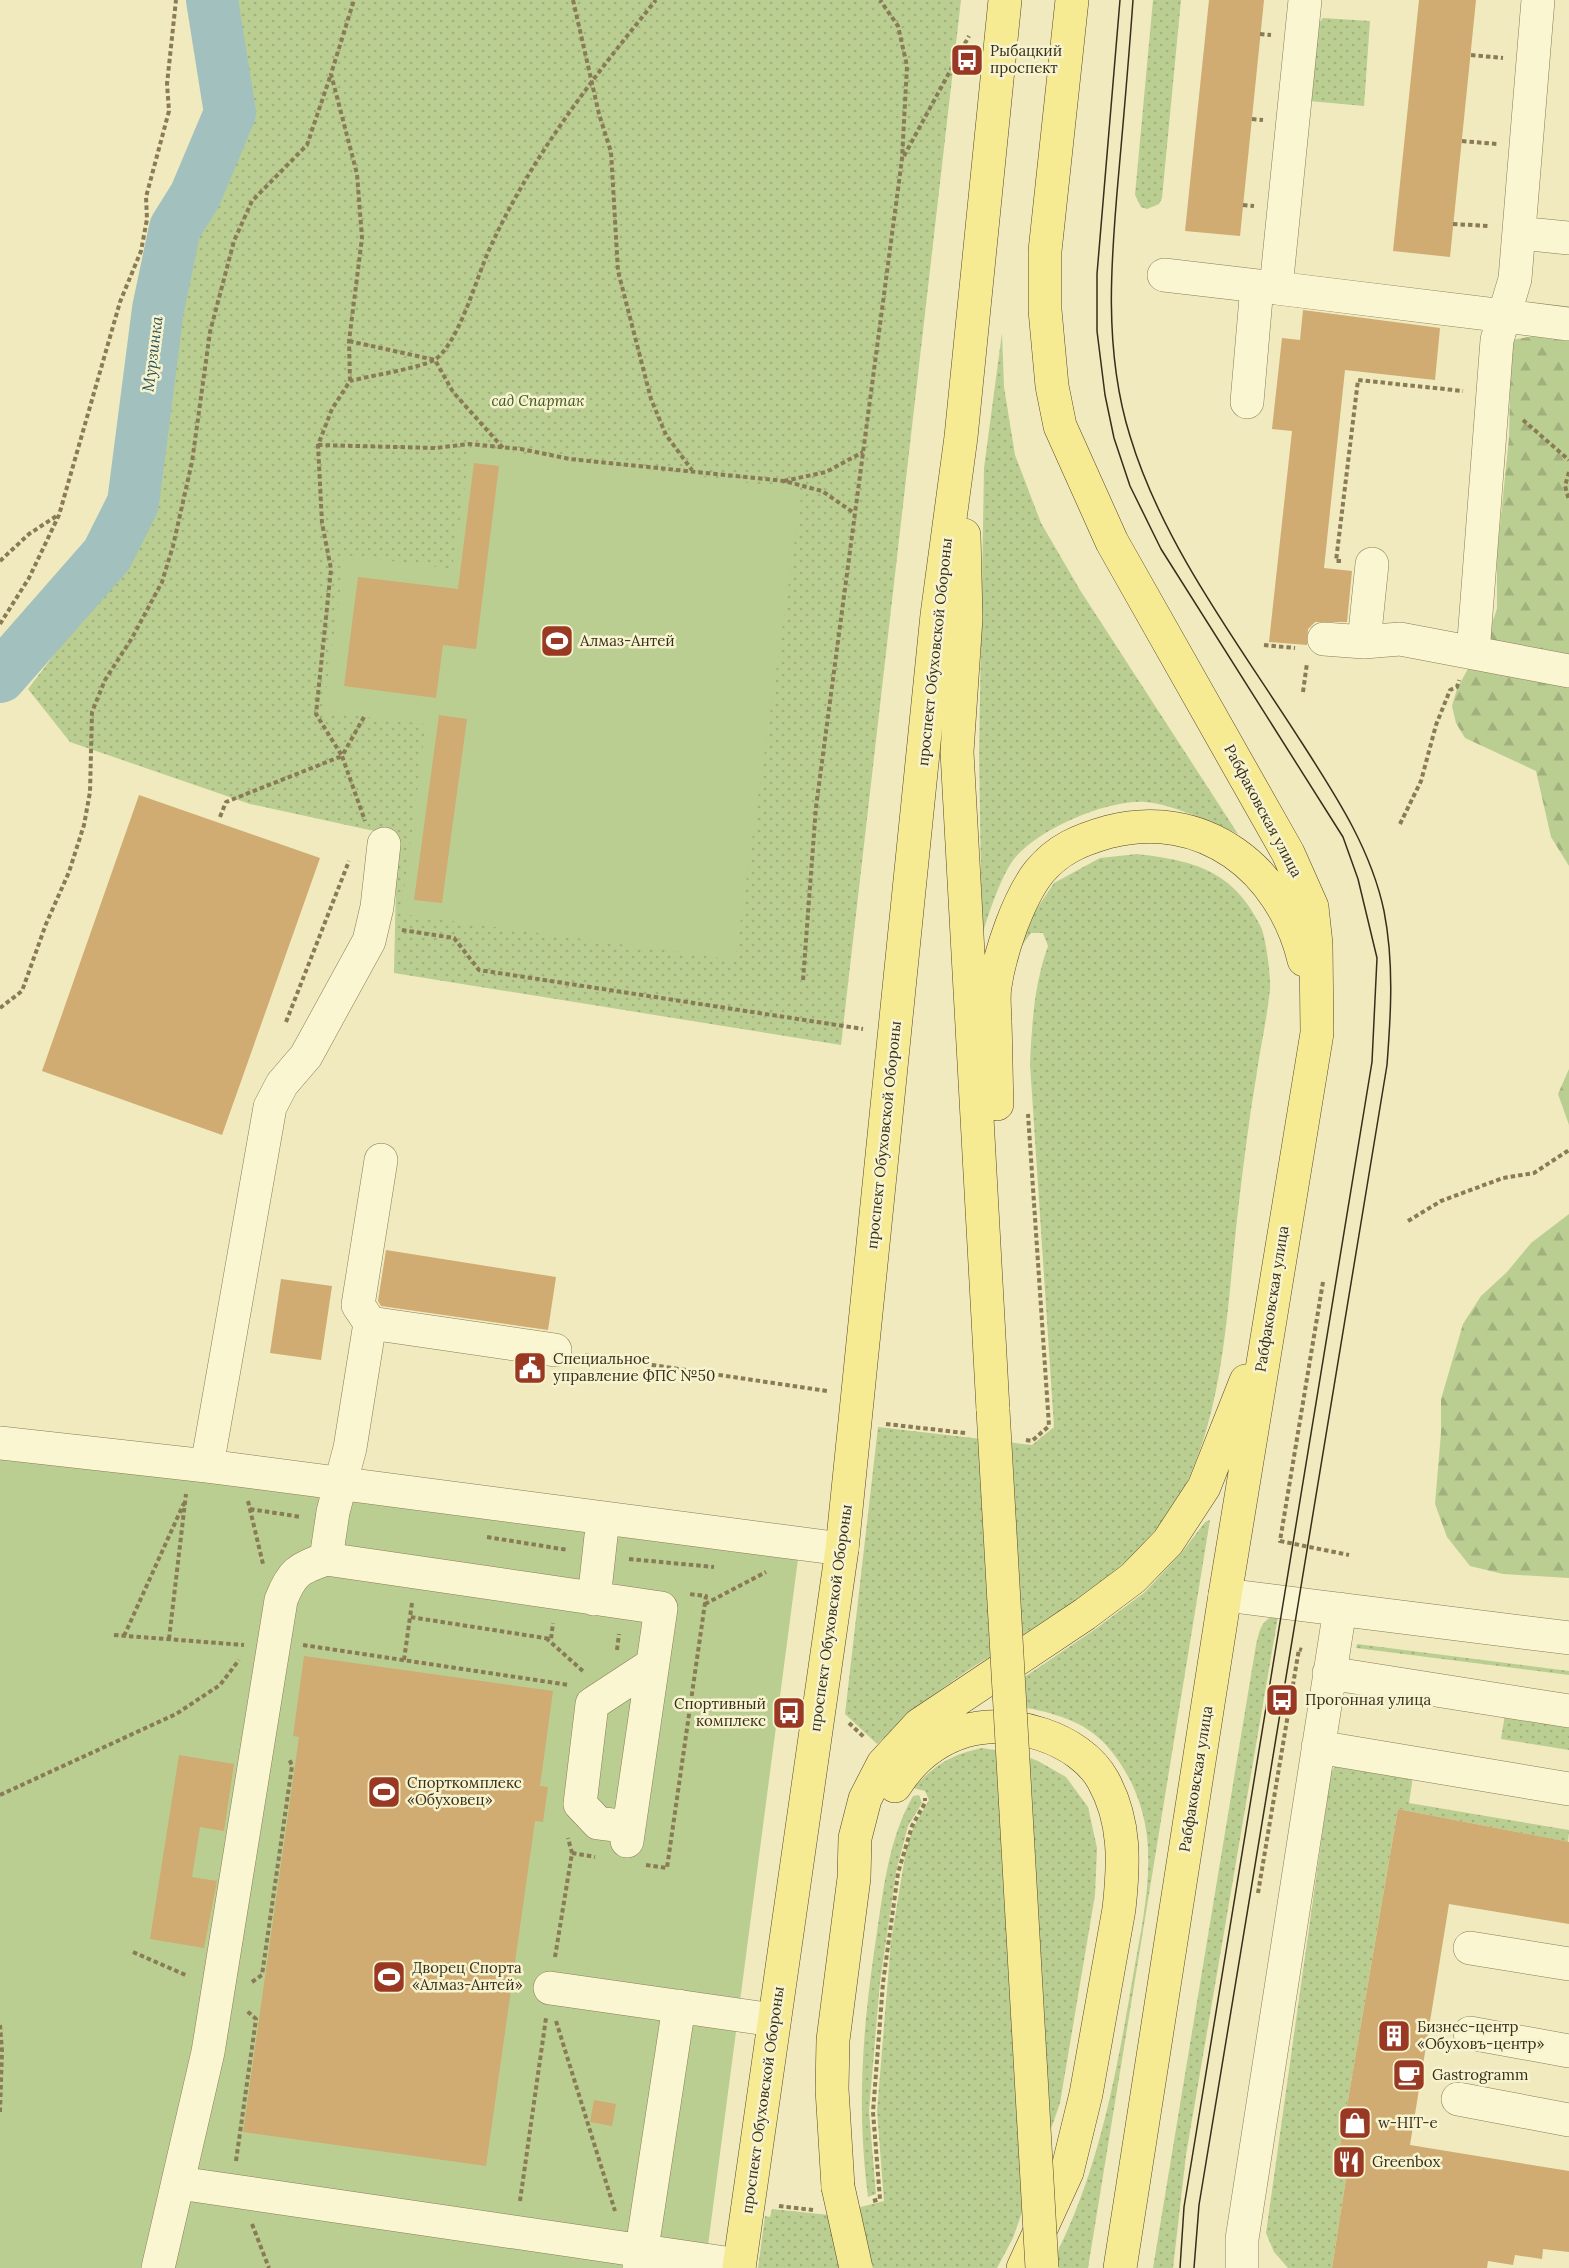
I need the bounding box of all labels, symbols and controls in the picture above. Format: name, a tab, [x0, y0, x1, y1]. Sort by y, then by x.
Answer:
place label: Рыбацкий проспект	[990, 41, 1062, 77]
bus stop icon: Рыбацкий проспект	[949, 42, 985, 78]
water label: Мурзинка	[137, 315, 167, 393]
park label: сад Спартак	[492, 391, 585, 410]
street label: проспект Обуховской Обороны	[913, 537, 956, 767]
sports icon: Алмаз-Антей	[539, 623, 575, 659]
place label: Алмаз-Антей	[579, 631, 675, 650]
street label: Рабфаковская улица	[1220, 741, 1307, 881]
street label: проспект Обуховской Обороны	[862, 1020, 905, 1250]
street label: Рабфаковская улица	[1251, 1224, 1293, 1373]
place label: Специальное управление ФПС №50	[553, 1349, 715, 1385]
public building icon: Специальное управление ФПС №50	[512, 1350, 548, 1386]
street label: проспект Обуховской Обороны	[805, 1503, 856, 1733]
bus stop icon: Прогонная улица	[1264, 1682, 1300, 1718]
place label: Прогонная улица	[1305, 1690, 1431, 1709]
place label: Спортивный комплекс	[674, 1694, 766, 1730]
bus stop icon: Спортивный комплекс	[771, 1695, 807, 1731]
street label: Рабфаковская улица	[1175, 1704, 1217, 1853]
place label: Спорткомплекс «Обуховец»	[407, 1773, 522, 1809]
sports icon: Спорткомплекс «Обуховец»	[366, 1774, 402, 1810]
place label: Дворец Спорта «Алмаз-Антей»	[412, 1958, 523, 1994]
sports icon: Дворец Спорта «Алмаз-Антей»	[371, 1959, 407, 1995]
street label: проспект Обуховской Обороны	[737, 1985, 788, 2215]
place label: Бизнес-центр «Обуховъ-центр»	[1417, 2017, 1544, 2053]
building icon: Бизнес-центр «Обуховъ-центр»	[1376, 2018, 1412, 2054]
cafe icon: Gastrogramm	[1391, 2057, 1427, 2093]
place label: Gastrogramm	[1432, 2065, 1528, 2084]
shop icon: w-HIT-e	[1337, 2105, 1373, 2141]
place label: w-HIT-e	[1378, 2113, 1438, 2132]
restaurant icon: Greenbox	[1331, 2144, 1367, 2180]
place label: Greenbox	[1372, 2152, 1441, 2171]

